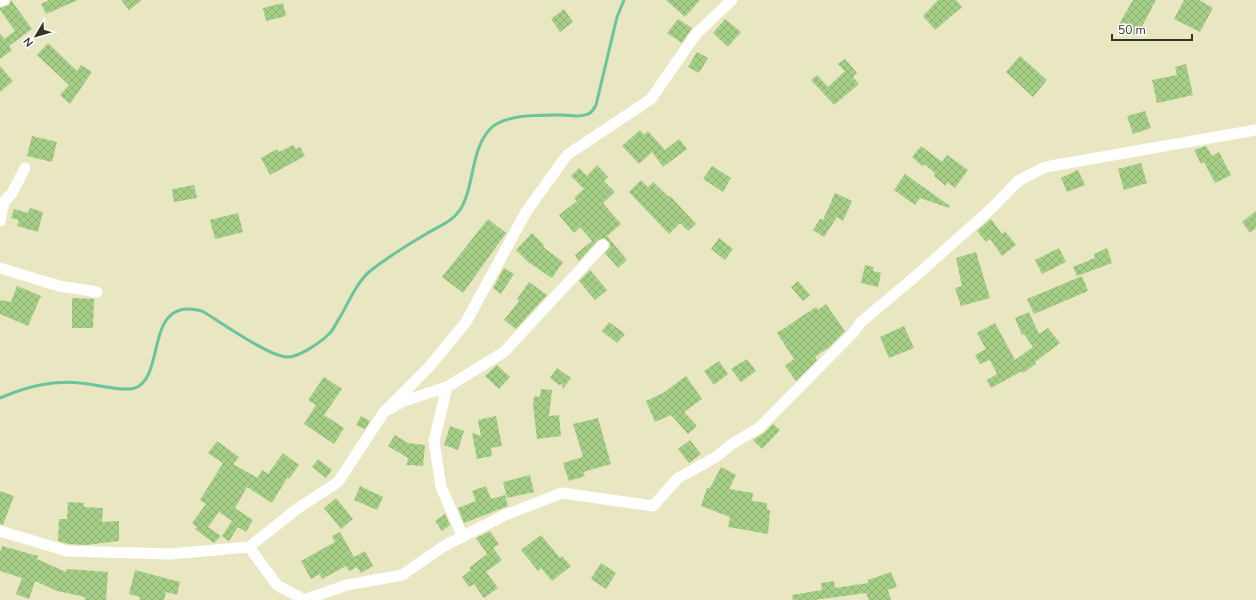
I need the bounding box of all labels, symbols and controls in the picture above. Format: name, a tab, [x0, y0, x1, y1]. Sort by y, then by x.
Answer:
north arrow	[16, 16, 56, 56]
scale bar	[1112, 16, 1192, 42]
text: 50 m	[1118, 22, 1146, 38]
text: N	[20, 34, 37, 50]

